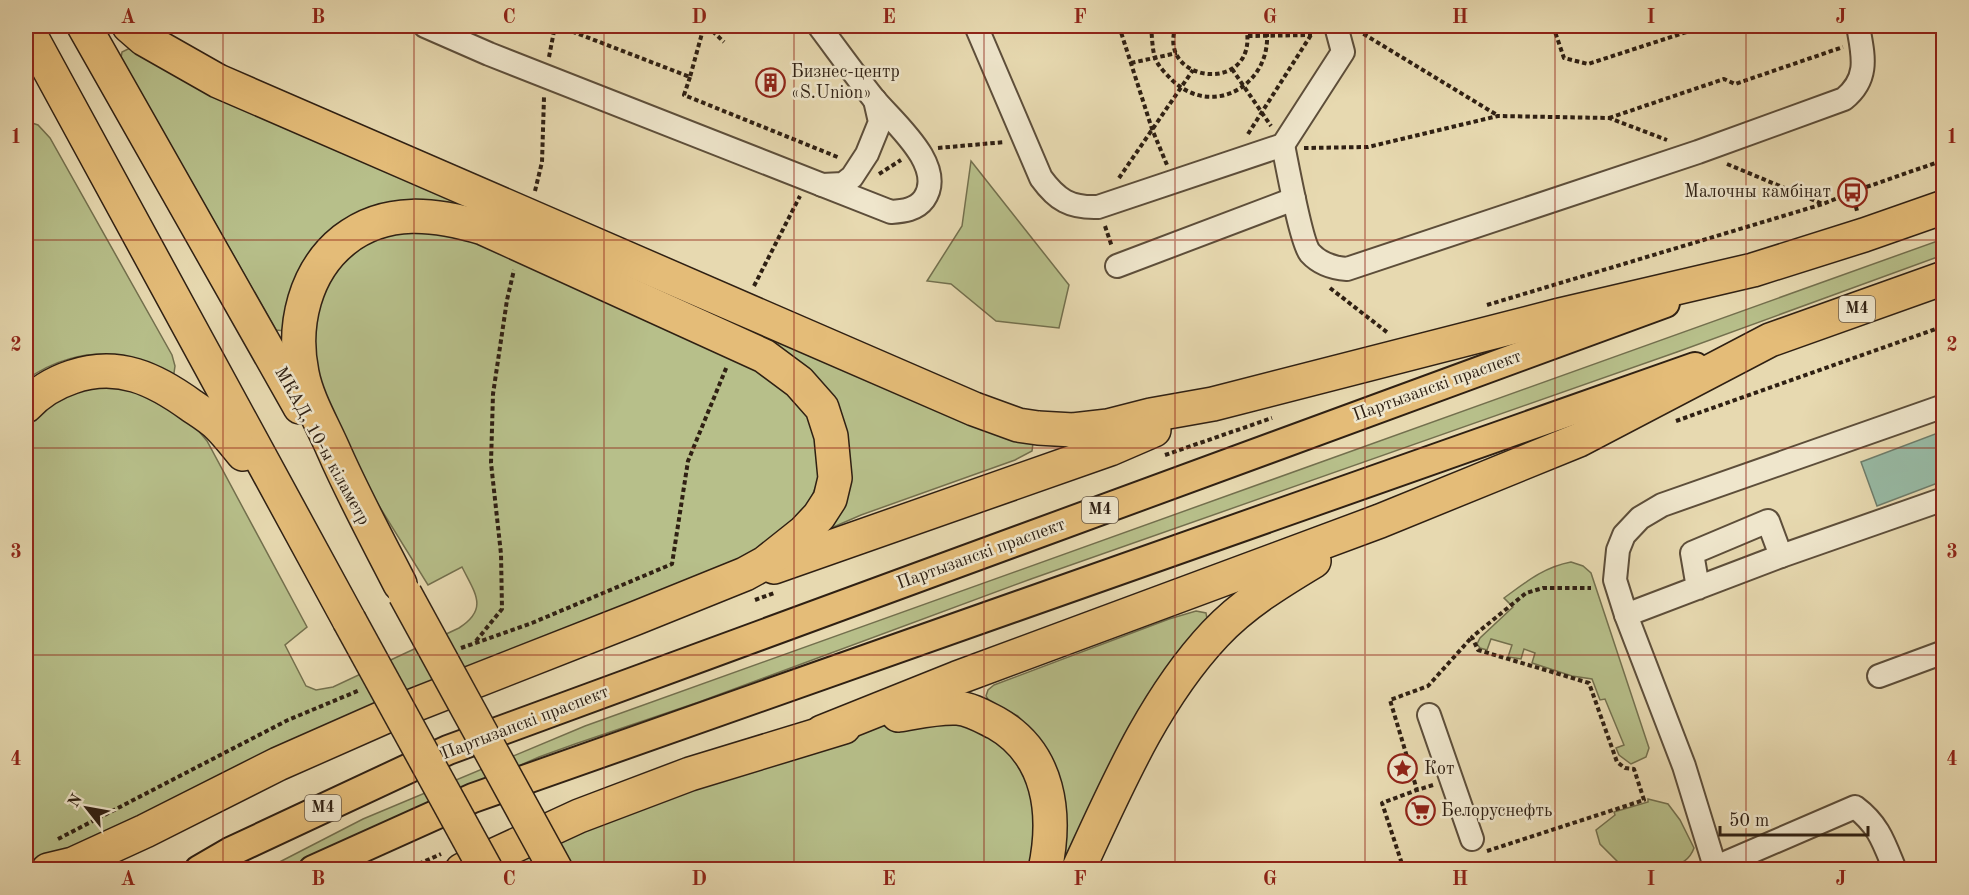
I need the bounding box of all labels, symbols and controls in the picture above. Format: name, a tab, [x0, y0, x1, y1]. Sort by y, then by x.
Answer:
text: A	[120, 8, 136, 28]
text: B	[311, 8, 325, 28]
text: C	[502, 8, 516, 28]
text: D	[691, 8, 707, 28]
text: E	[882, 8, 896, 28]
text: F	[1073, 8, 1087, 28]
text: G	[1263, 8, 1277, 28]
text: H	[1452, 8, 1468, 28]
text: I	[1647, 8, 1655, 28]
text: J	[1836, 8, 1847, 28]
place label: Бизнес-центр «S.Union»	[791, 63, 900, 102]
building icon: Бизнес-центр «S.Union»	[754, 66, 786, 98]
text: 1	[10, 128, 22, 148]
text: 1	[1946, 128, 1958, 148]
bus stop icon: Малочны камбінат	[1836, 176, 1868, 208]
place label: Малочны камбінат	[1684, 183, 1831, 201]
road number: М4	[1839, 296, 1875, 322]
text: 2	[10, 336, 22, 356]
text: 2	[1946, 336, 1958, 356]
street label: Партызанскі праспект	[1350, 347, 1524, 425]
street label: МКАД, 10-ы кіламетр	[271, 364, 373, 528]
road number: М4	[1082, 497, 1118, 523]
street label: Партызанскі праспект	[894, 515, 1068, 593]
text: 3	[10, 543, 22, 563]
text: 3	[1946, 543, 1958, 563]
street label: Партызанскі праспект	[439, 683, 611, 763]
text: 4	[10, 750, 22, 770]
text: 4	[1946, 750, 1958, 770]
place icon: Кот	[1387, 753, 1419, 785]
place label: Кот	[1424, 760, 1455, 778]
north arrow	[57, 778, 117, 838]
text: N	[66, 791, 86, 811]
road number: М4	[305, 795, 341, 821]
supermarket icon: Белоруснефть	[1404, 795, 1436, 827]
scale bar	[1720, 799, 1868, 837]
place label: Белоруснефть	[1441, 802, 1552, 821]
text: 50 m	[1729, 812, 1769, 830]
text: A	[120, 870, 136, 890]
text: B	[311, 870, 325, 890]
text: C	[502, 870, 516, 890]
text: D	[691, 870, 707, 890]
text: E	[882, 870, 896, 890]
text: F	[1073, 870, 1087, 890]
text: G	[1263, 870, 1277, 890]
text: H	[1452, 870, 1468, 890]
text: I	[1647, 870, 1655, 890]
text: J	[1836, 870, 1847, 890]

